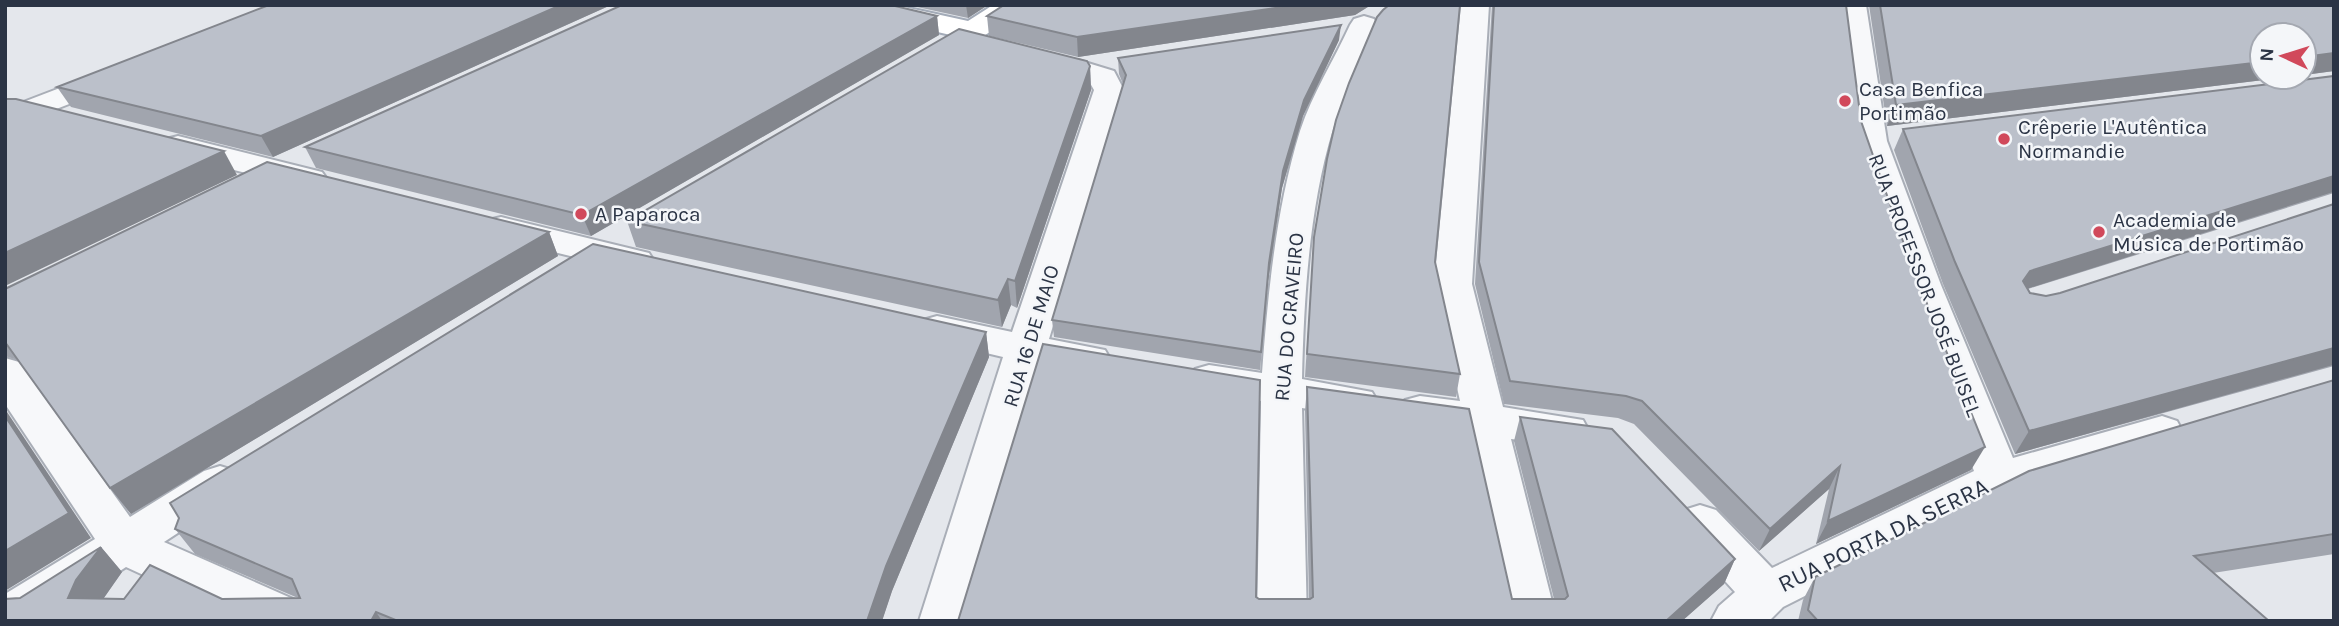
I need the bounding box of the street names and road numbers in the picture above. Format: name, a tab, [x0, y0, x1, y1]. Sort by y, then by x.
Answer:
street label: RUA PROFESSOR JOSÉ BUISEL	[1864, 150, 1986, 420]
street label: RUA DO CRAVEIRO	[1270, 232, 1308, 402]
street label: RUA 16 DE MAIO	[998, 262, 1064, 410]
street label: RUA PORTA DA SERRA	[1773, 472, 1993, 598]

